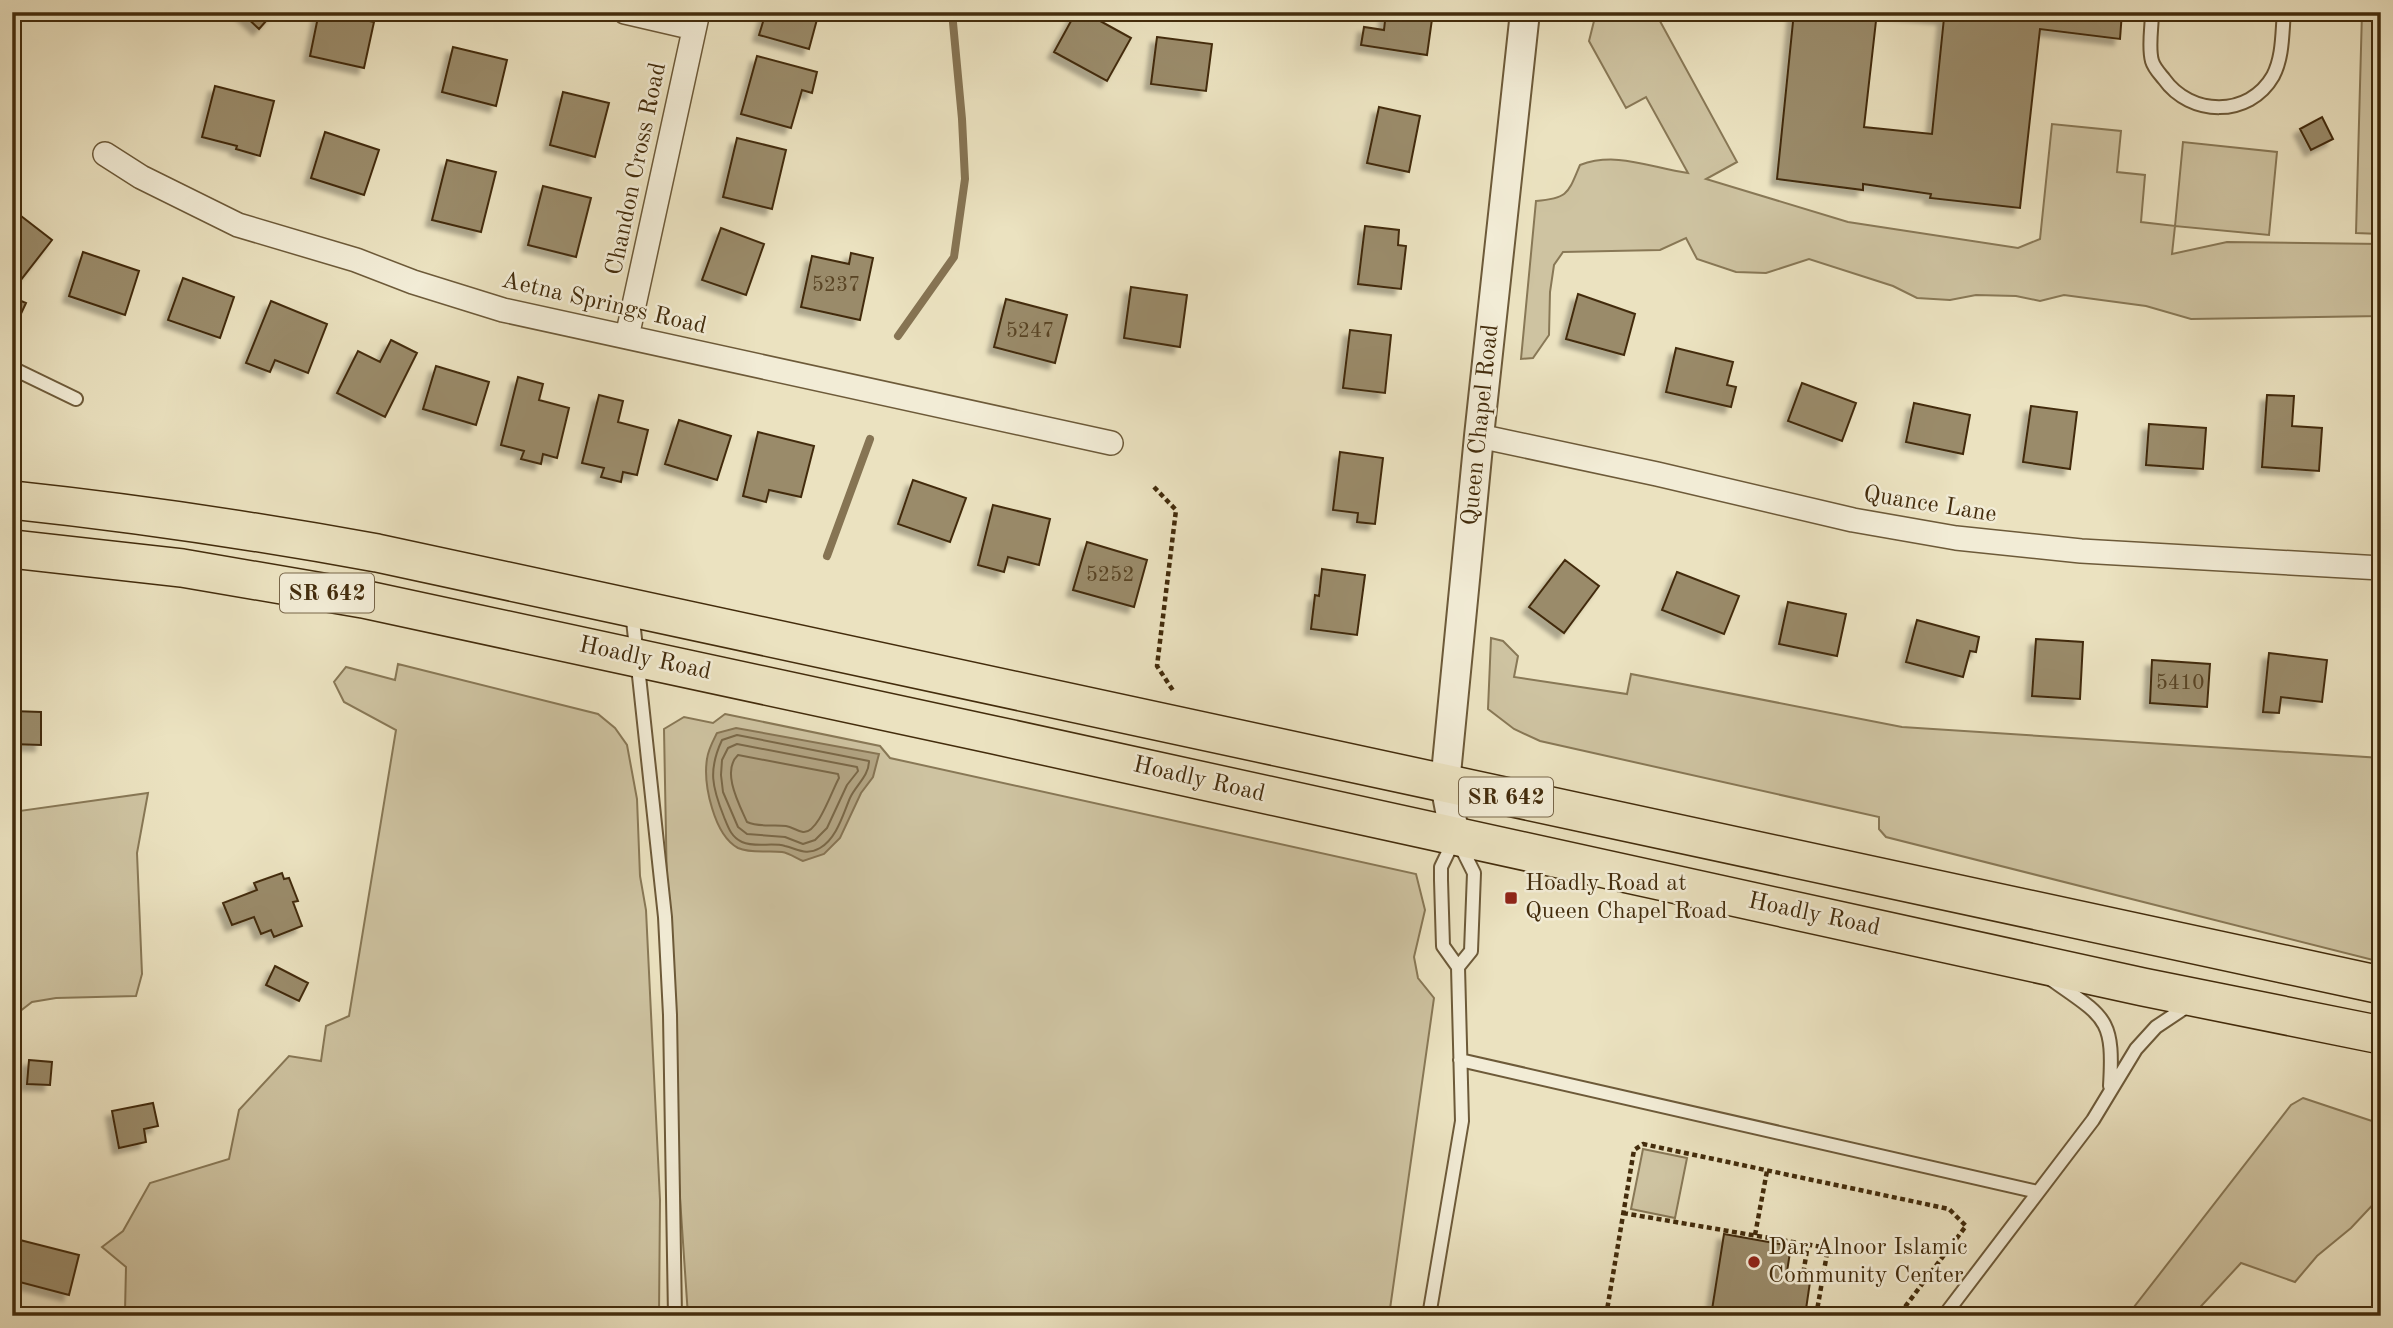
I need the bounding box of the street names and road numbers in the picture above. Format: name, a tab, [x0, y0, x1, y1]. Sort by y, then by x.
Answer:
street label: Chandon Cross Road	[603, 60, 671, 278]
street label: Aetna Springs Road	[499, 269, 709, 339]
street label: Queen Chapel Road	[1458, 323, 1504, 527]
street label: Quance Lane	[1862, 483, 1998, 527]
road number: SR 642	[280, 573, 374, 612]
street label: Hoadly Road	[577, 633, 713, 685]
street label: Hoadly Road	[1131, 753, 1267, 807]
road number: SR 642	[1459, 778, 1553, 817]
street label: Hoadly Road	[1746, 889, 1882, 941]

